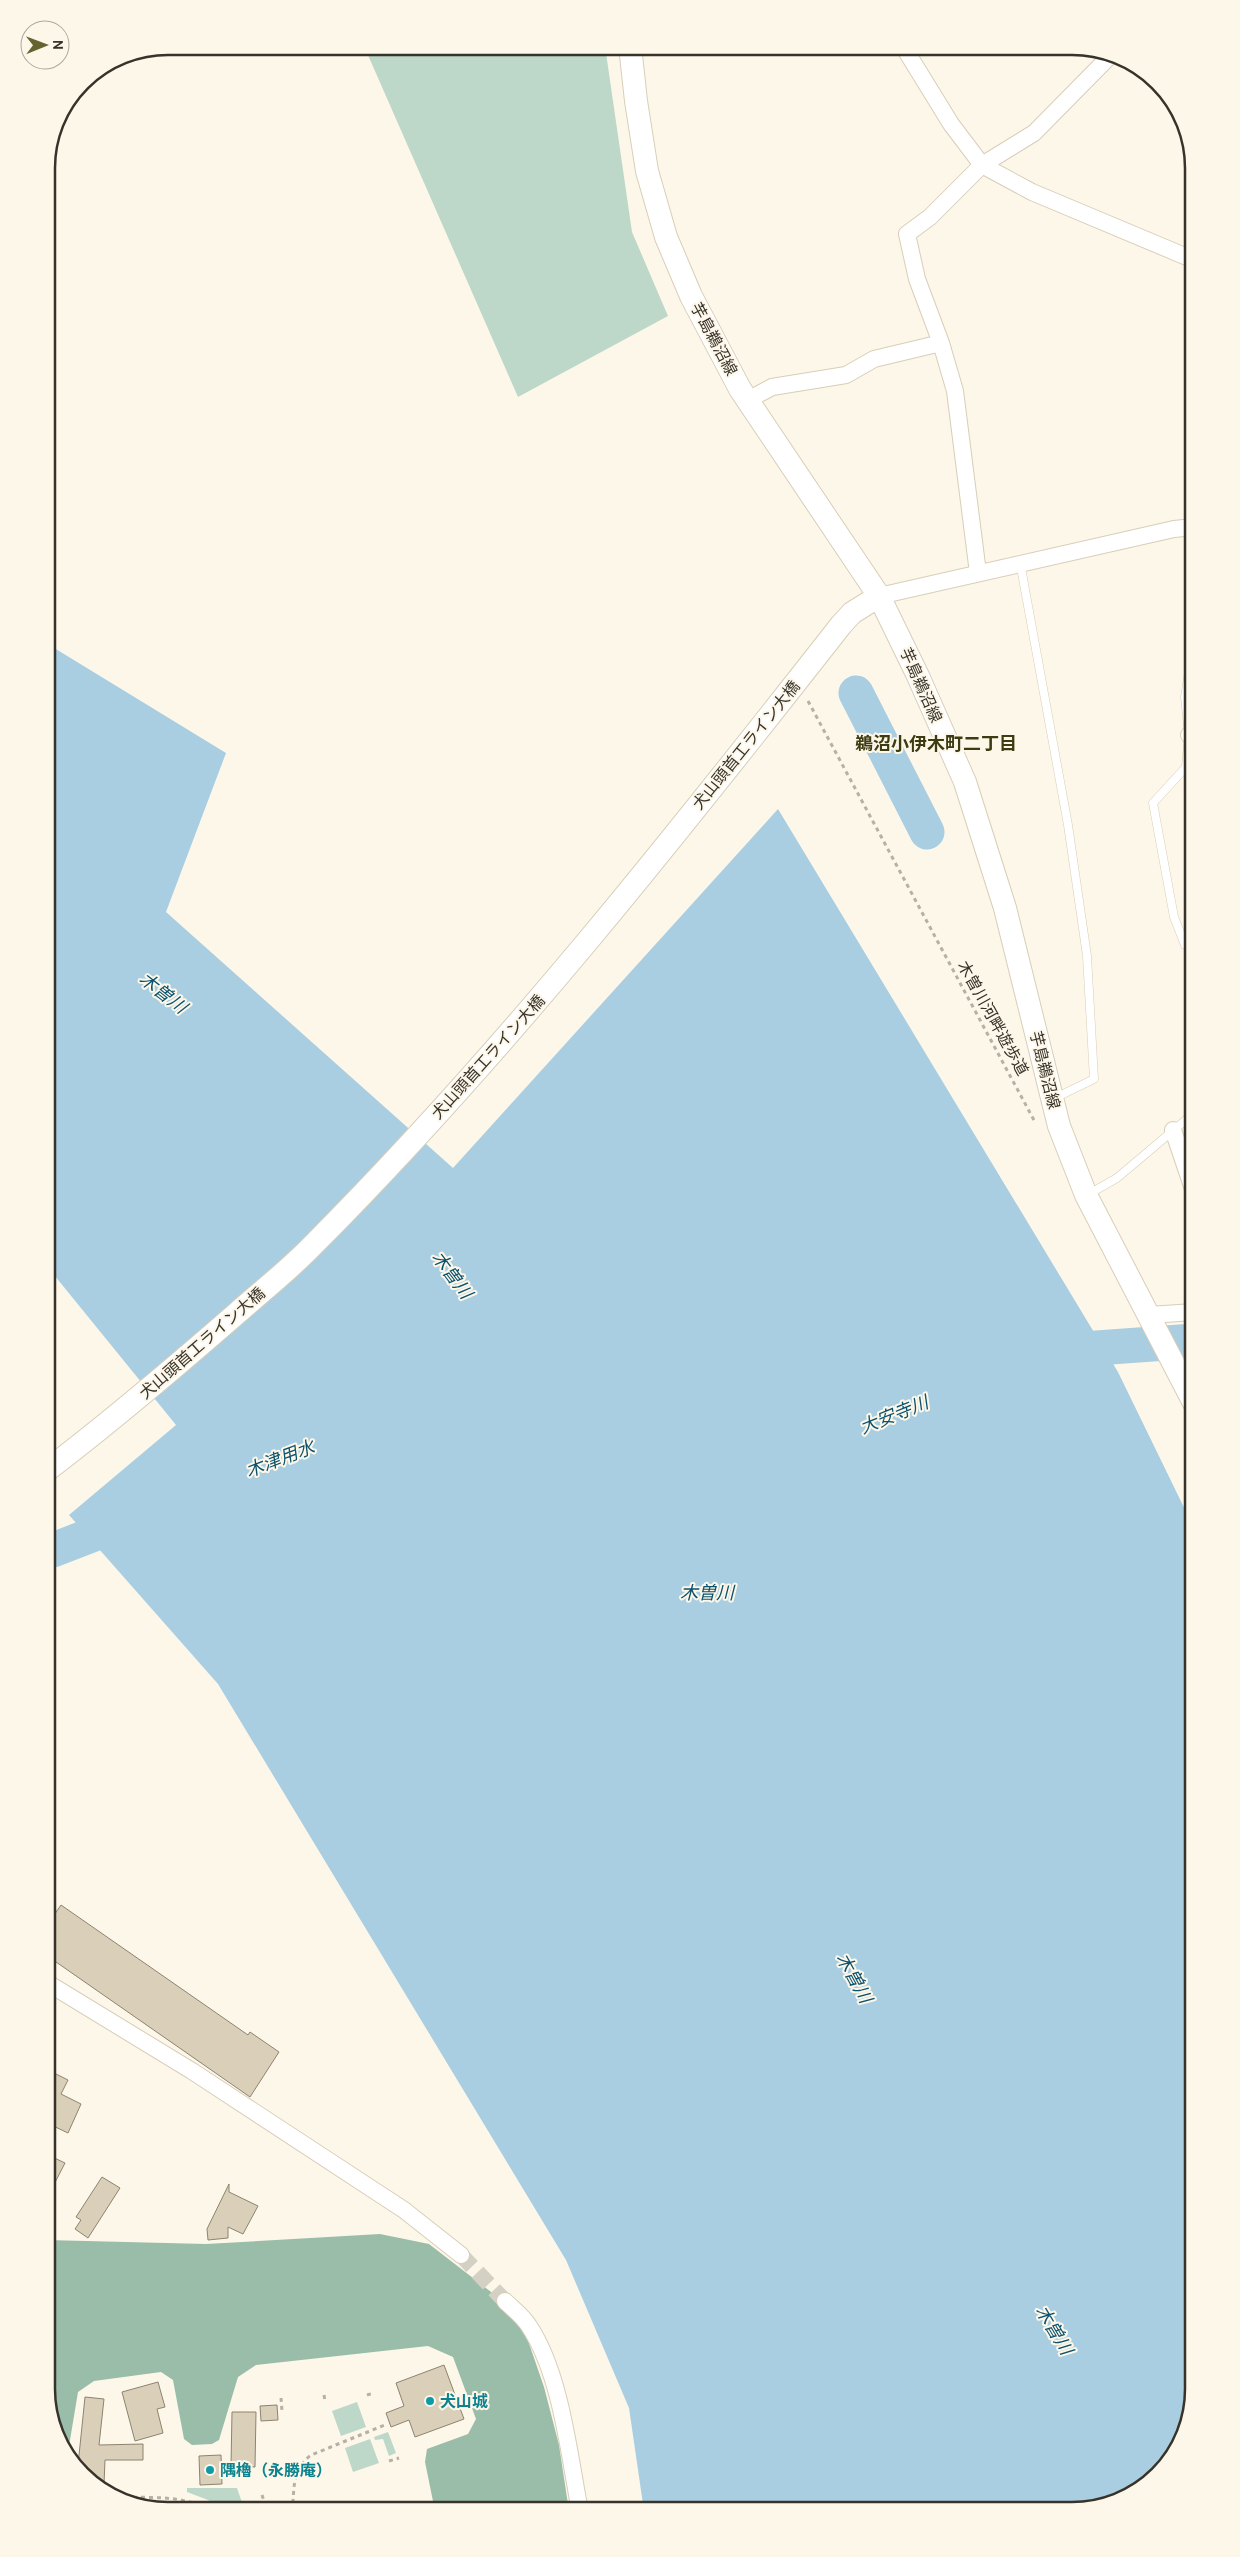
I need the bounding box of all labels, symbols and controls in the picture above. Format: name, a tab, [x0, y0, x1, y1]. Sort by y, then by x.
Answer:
north arrow	[20, 20, 70, 70]
text: N	[49, 40, 67, 50]
street label: 芋島鵜沼線	[687, 299, 741, 379]
street label: 芋島鵜沼線	[896, 645, 946, 725]
street label: 犬山頭首工ライン大橋	[688, 677, 804, 813]
district label: 鵜沼小伊木町二丁目	[855, 733, 1017, 755]
street label: 木曽川河畔遊歩道	[954, 957, 1032, 1079]
water label: 木曽川	[135, 968, 193, 1020]
street label: 犬山頭首工ライン大橋	[427, 991, 549, 1123]
street label: 芋島鵜沼線	[1026, 1029, 1064, 1111]
water label: 木曽川	[427, 1247, 478, 1305]
street label: 犬山頭首工ライン大橋	[135, 1283, 269, 1403]
water label: 大安寺川	[857, 1391, 933, 1439]
water label: 木津用水	[242, 1435, 319, 1482]
water label: 木曽川	[680, 1582, 736, 1604]
water label: 木曽川	[831, 1949, 878, 2009]
water label: 木曽川	[1031, 2301, 1078, 2361]
place label: 犬山城	[440, 2392, 488, 2411]
marker: 犬山城	[424, 2395, 436, 2407]
place label: 隅櫓（永勝庵）	[220, 2461, 332, 2480]
marker: 隅櫓（永勝庵）	[204, 2464, 216, 2476]

